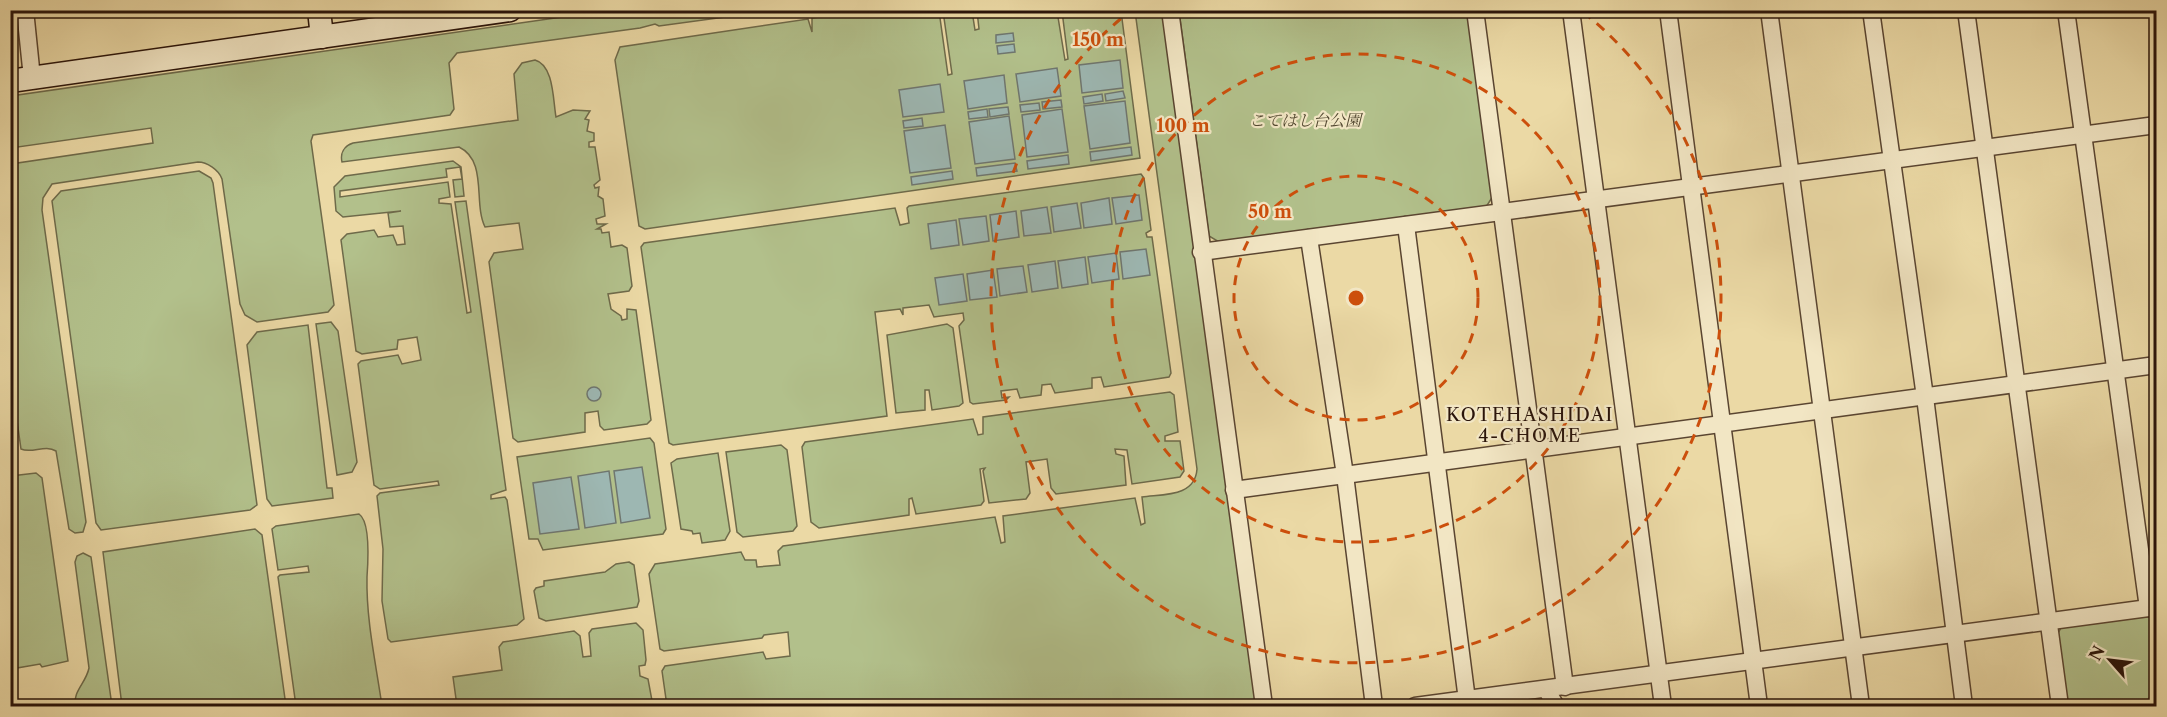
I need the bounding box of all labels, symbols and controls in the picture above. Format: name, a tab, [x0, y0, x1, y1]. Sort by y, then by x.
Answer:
text: 150 m	[1072, 29, 1124, 51]
park label: こてはし台公園	[1249, 110, 1364, 130]
text: 100 m	[1156, 115, 1210, 137]
text: 50 m	[1248, 201, 1292, 223]
centre of rings	[1346, 288, 1366, 308]
district label: KOTEHASHIDAI 4-CHOME	[1446, 404, 1614, 447]
north arrow	[2080, 630, 2140, 690]
text: N	[2085, 642, 2109, 664]

